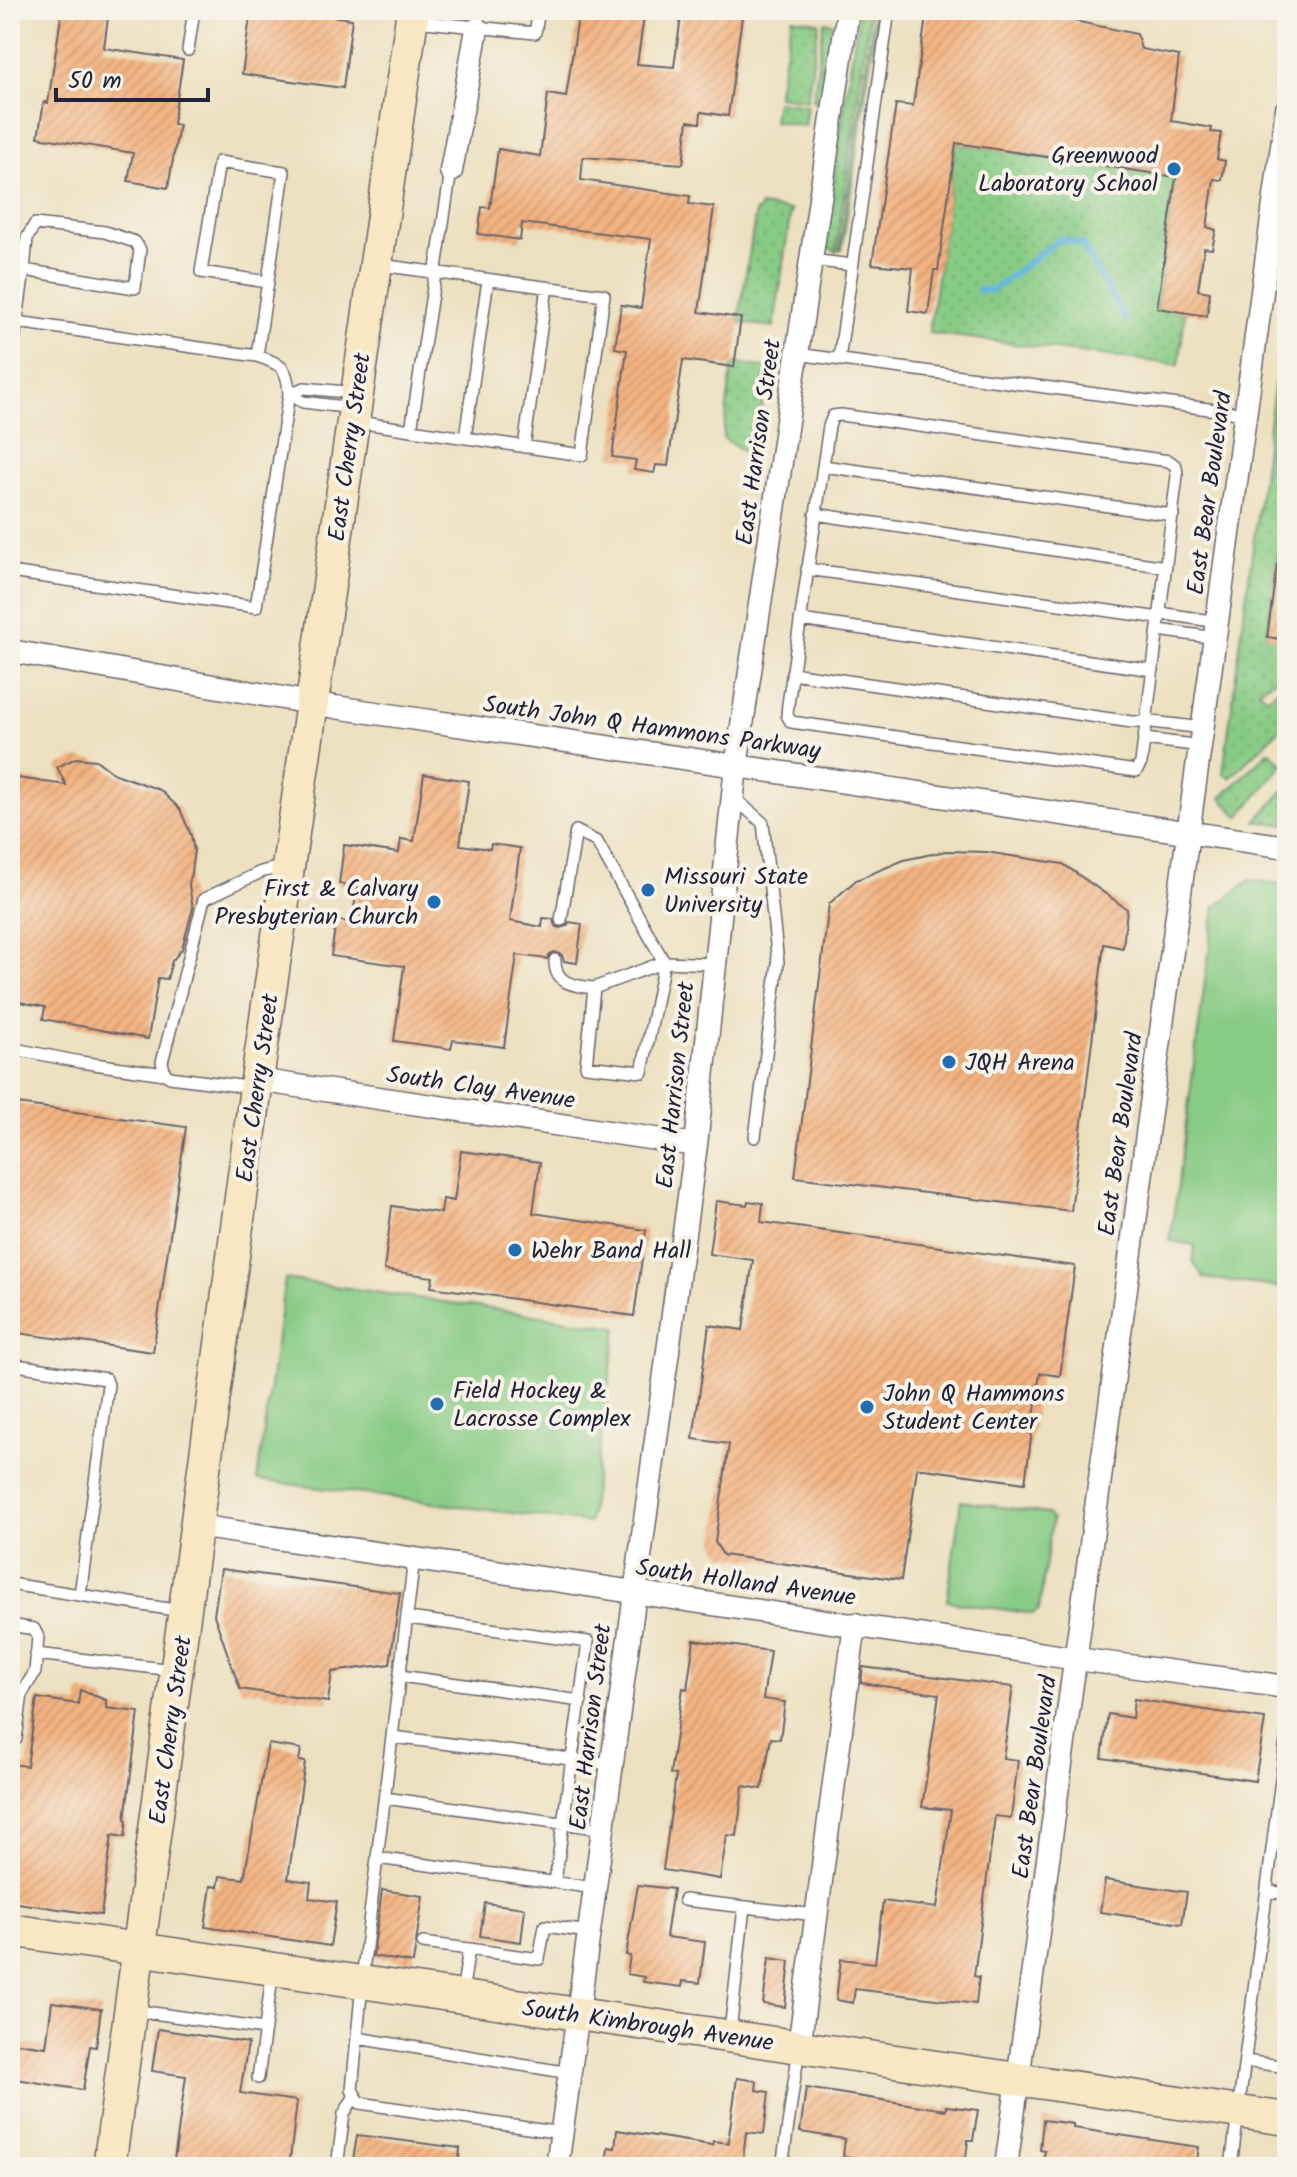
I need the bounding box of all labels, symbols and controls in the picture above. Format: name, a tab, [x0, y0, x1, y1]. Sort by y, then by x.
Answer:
scale bar	[56, 52, 208, 102]
text: 50 m	[68, 62, 122, 101]
place label: Greenwood Laboratory School	[978, 137, 1159, 204]
marker: Greenwood Laboratory School	[1165, 160, 1183, 178]
street label: East Harrison Street	[726, 336, 793, 548]
street label: East Cherry Street	[318, 350, 383, 544]
street label: East Bear Boulevard	[1177, 388, 1244, 597]
street label: South John Q Hammons Parkway	[480, 685, 824, 772]
place label: Missouri State University	[664, 858, 808, 925]
place label: First & Calvary Presbyterian Church	[214, 870, 419, 937]
marker: Missouri State University	[639, 881, 657, 899]
marker: First & Calvary Presbyterian Church	[425, 893, 443, 911]
street label: East Harrison Street	[646, 979, 707, 1191]
street label: East Cherry Street	[226, 991, 291, 1185]
street label: East Bear Boulevard	[1088, 1029, 1155, 1238]
place label: JQH Arena	[965, 1044, 1075, 1083]
marker: JQH Arena	[940, 1053, 958, 1071]
street label: South Clay Avenue	[384, 1056, 578, 1121]
place label: Wehr Band Hall	[531, 1232, 691, 1271]
marker: Wehr Band Hall	[506, 1241, 524, 1259]
place label: Field Hockey & Lacrosse Complex	[453, 1372, 631, 1439]
place label: John Q Hammons Student Center	[883, 1375, 1065, 1442]
marker: Field Hockey & Lacrosse Complex	[428, 1395, 446, 1413]
marker: John Q Hammons Student Center	[858, 1398, 876, 1416]
street label: South Holland Avenue	[633, 1549, 859, 1618]
street label: East Harrison Street	[559, 1621, 624, 1833]
street label: East Cherry Street	[139, 1633, 204, 1827]
street label: East Bear Boulevard	[1002, 1672, 1069, 1881]
street label: South Kimbrough Avenue	[520, 1990, 776, 2063]

